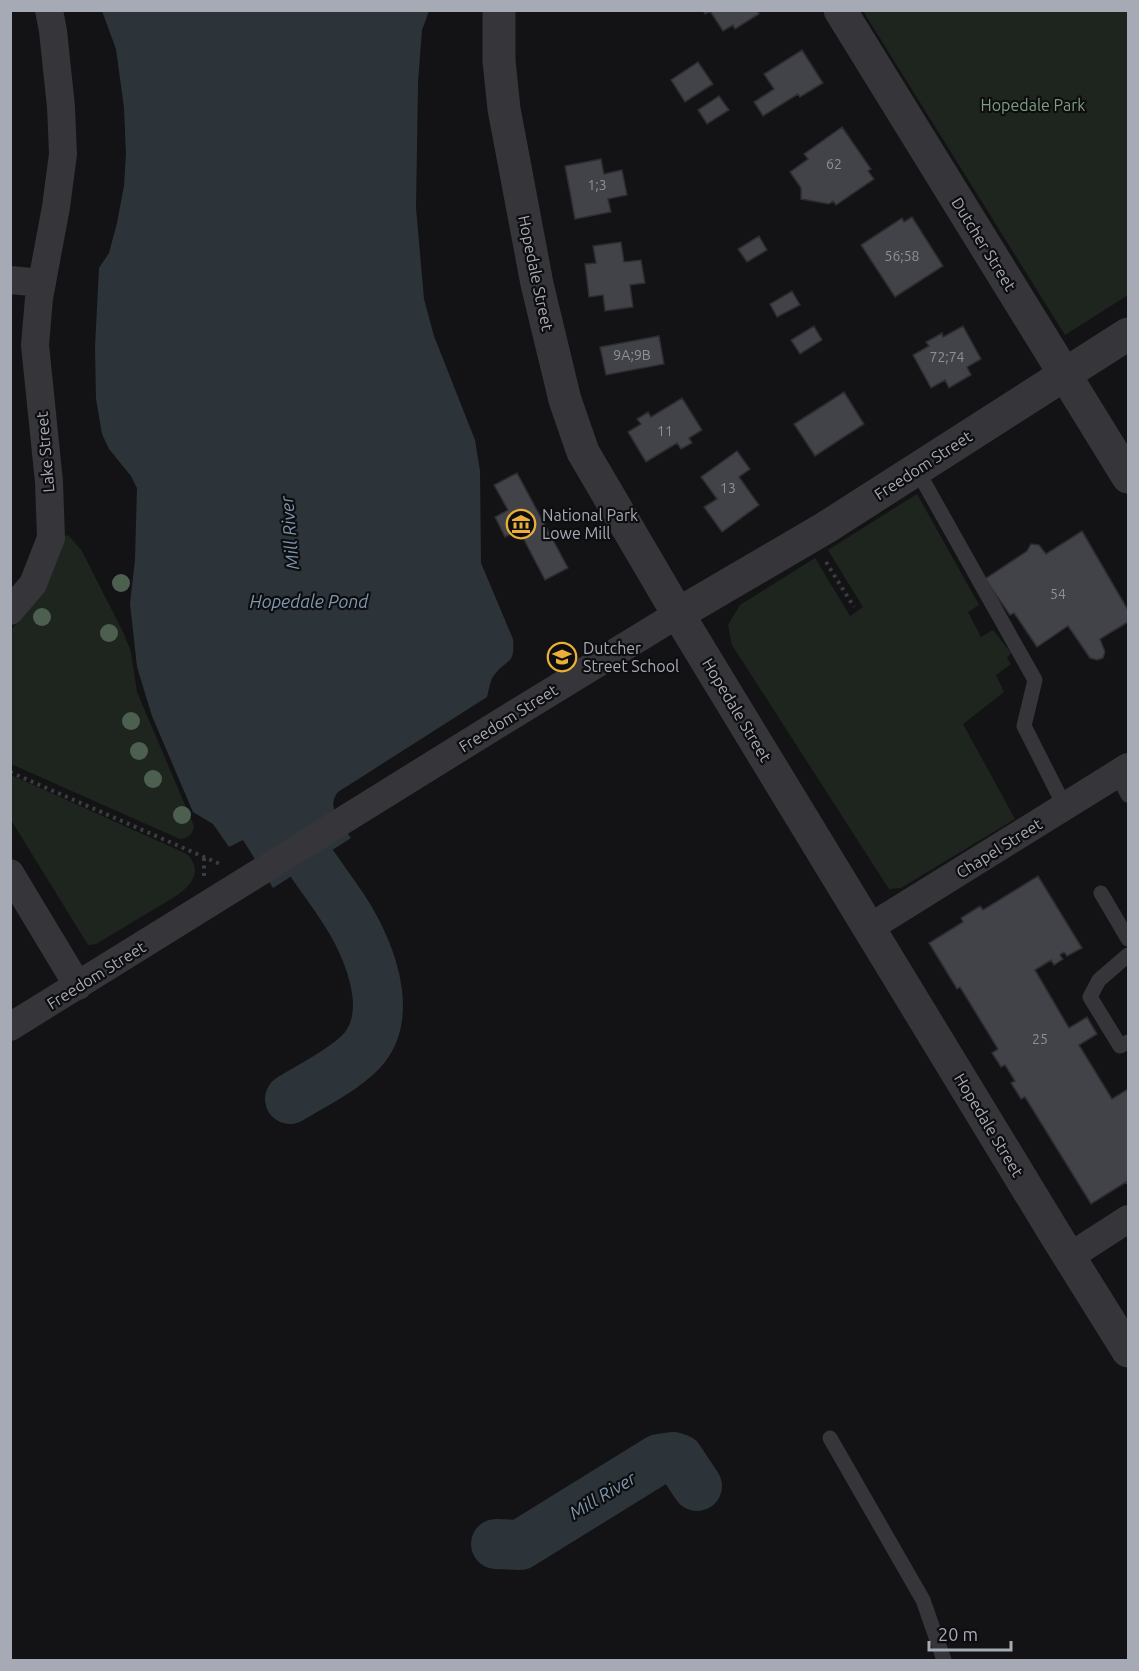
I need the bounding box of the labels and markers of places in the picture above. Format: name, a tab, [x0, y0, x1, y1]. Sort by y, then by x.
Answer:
place label: National Park Lowe Mill	[542, 506, 638, 542]
museum icon: National Park Lowe Mill	[505, 508, 537, 540]
place label: Dutcher Street School	[583, 639, 679, 675]
school or university icon: Dutcher Street School	[546, 641, 578, 673]

